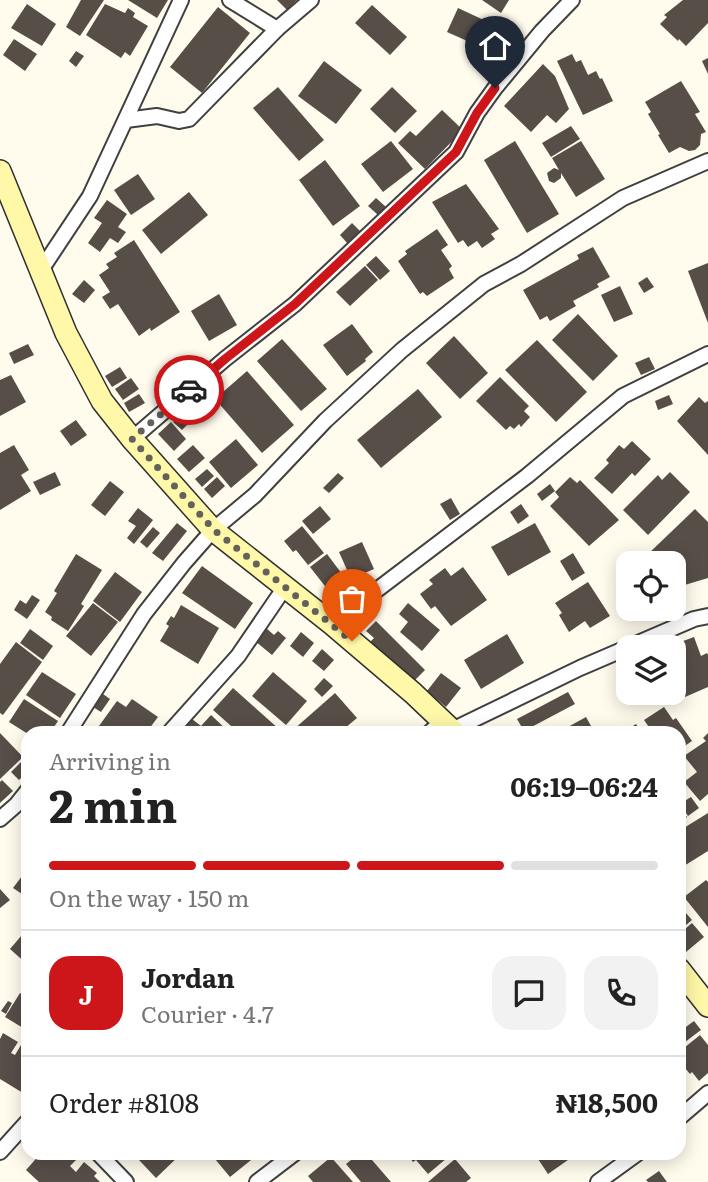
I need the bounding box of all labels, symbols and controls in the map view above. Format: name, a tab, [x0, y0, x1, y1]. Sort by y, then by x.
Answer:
pin	[465, 16, 525, 88]
icon: home	[476, 27, 514, 65]
courier	[154, 355, 224, 425]
icon: car	[170, 371, 208, 409]
map controls	[616, 551, 686, 705]
button: locate	[616, 551, 686, 621]
pin	[322, 569, 382, 641]
icon: bag	[333, 580, 371, 618]
button: layers	[616, 635, 686, 705]
text: Arriving in	[49, 743, 171, 777]
text: 06:19–06:24	[510, 766, 658, 805]
text: 2 min	[49, 769, 178, 837]
text: On the way · 150 m	[49, 880, 249, 914]
button: chat	[492, 956, 566, 1030]
button: phone	[584, 956, 658, 1030]
text: Jordan	[141, 957, 235, 996]
text: J	[79, 974, 93, 1013]
text: Courier · 4.7	[141, 996, 274, 1030]
text: Order #8108	[49, 1082, 199, 1121]
text: ₦18,500	[555, 1082, 658, 1121]

